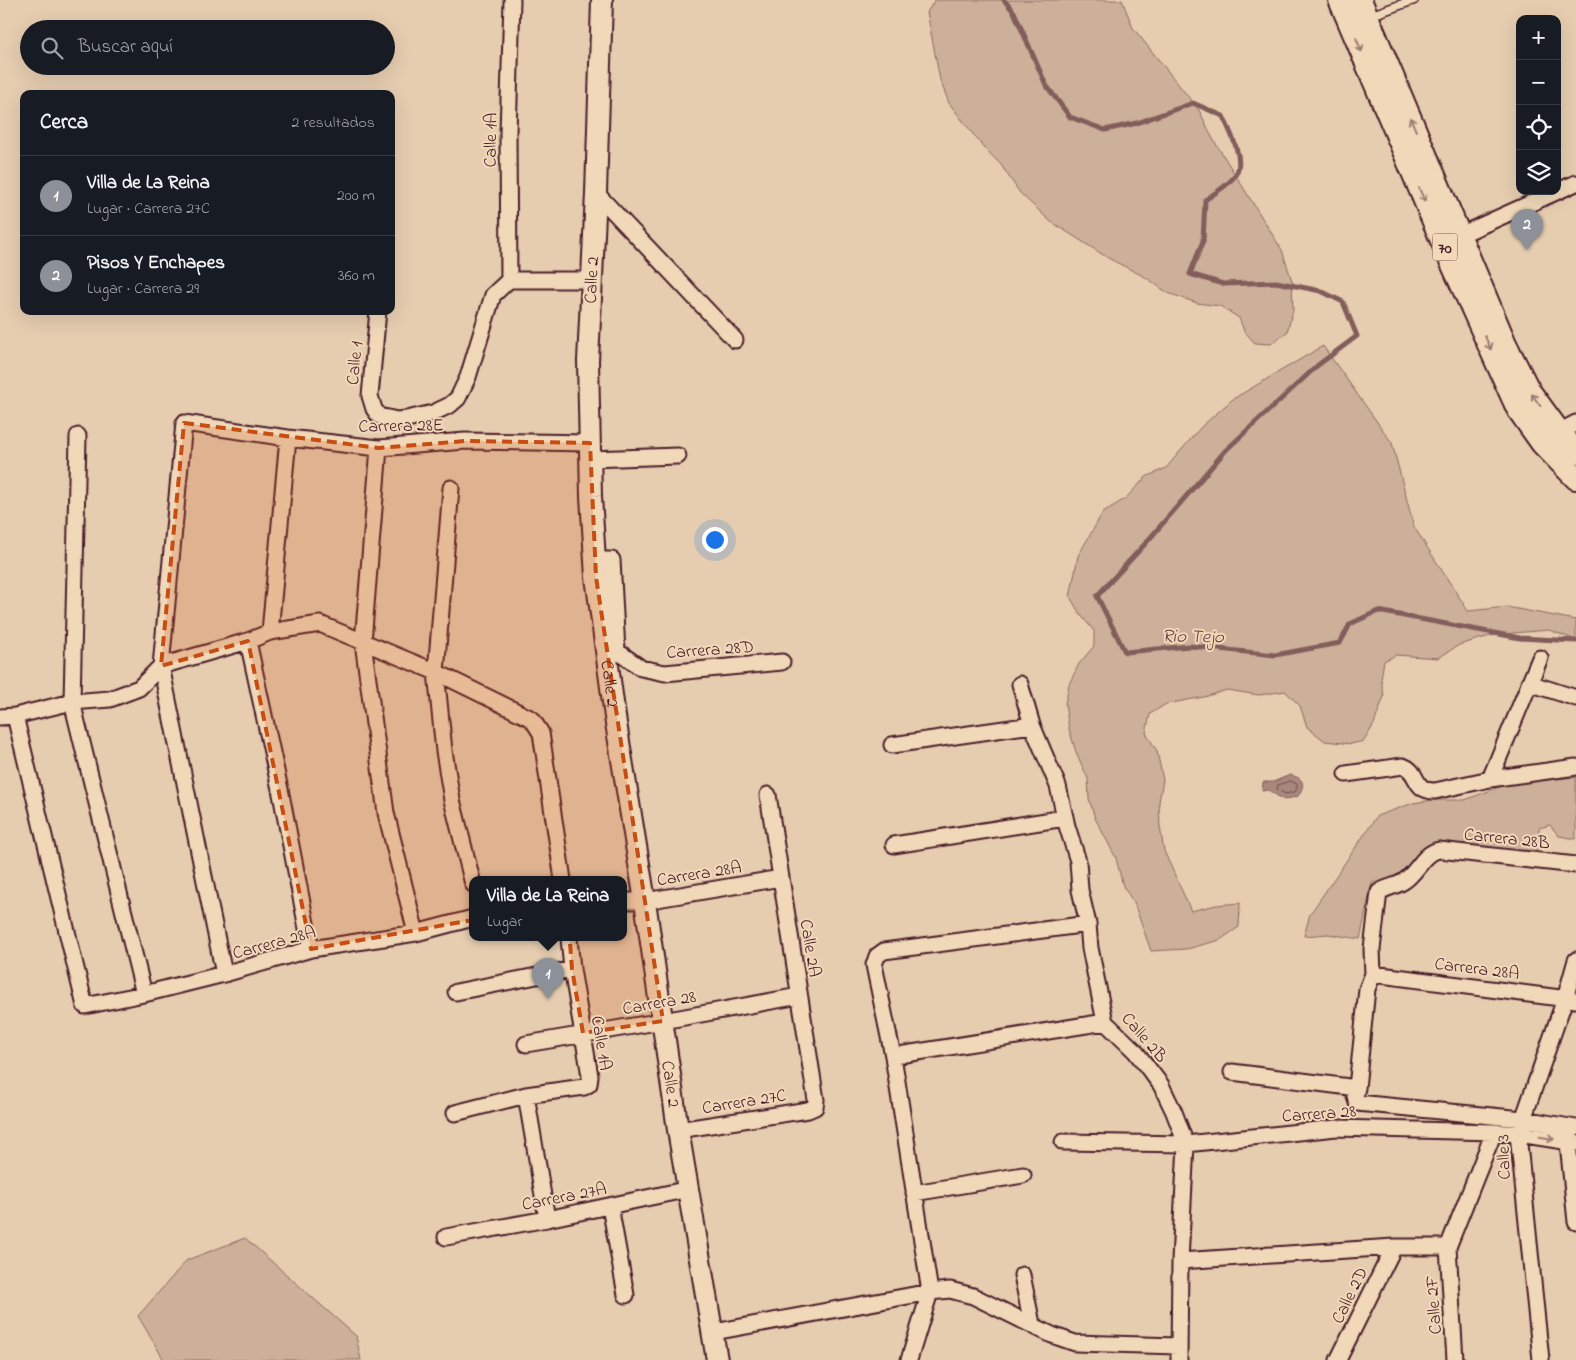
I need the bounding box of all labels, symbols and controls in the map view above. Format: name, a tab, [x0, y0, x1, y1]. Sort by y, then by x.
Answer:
map controls	[1516, 15, 1561, 195]
button: +	[1516, 15, 1561, 60]
search box	[20, 20, 395, 75]
icon: search	[38, 34, 66, 62]
text: Buscar aquí	[78, 34, 173, 61]
one-way arrow	[1355, 37, 1364, 52]
button: −	[1516, 60, 1561, 105]
button: locate	[1516, 105, 1561, 150]
text: Cerca	[40, 108, 88, 138]
text: 2 resultados	[292, 111, 375, 135]
street label: Calle 1A	[479, 112, 505, 168]
one-way arrow	[1408, 117, 1418, 132]
button: layers	[1516, 150, 1561, 195]
text: Villa de La Reina	[87, 170, 210, 197]
text: 1	[53, 184, 59, 208]
text: 200 m	[337, 184, 375, 208]
one-way arrow	[1418, 187, 1428, 202]
text: Lugar · Carrera 27C	[87, 197, 210, 221]
pin: 2	[1511, 209, 1543, 250]
road number: 70	[1432, 233, 1458, 260]
text: Pisos Y Enchapes	[87, 250, 225, 277]
street label: Calle 2	[579, 256, 607, 304]
text: 2	[52, 264, 60, 288]
text: 360 m	[338, 264, 375, 288]
text: Lugar · Carrera 29	[87, 277, 199, 301]
one-way arrow	[1483, 335, 1493, 350]
street label: Calle 1	[341, 340, 371, 386]
one-way arrow	[1531, 394, 1541, 408]
street label: Carrera 28E	[358, 413, 444, 441]
your location	[702, 527, 728, 553]
water label: Rio Tejo	[1162, 623, 1225, 652]
street label: Carrera 28D	[666, 635, 755, 667]
street label: Calle 2	[592, 659, 625, 709]
street label: Carrera 28B	[1462, 823, 1551, 857]
street label: Carrera 28A	[655, 855, 744, 894]
popup	[469, 876, 627, 941]
text: Villa de La Reina	[487, 883, 609, 910]
text: Lugar	[487, 910, 522, 934]
street label: Calle 2A	[792, 918, 826, 979]
street label: Carrera 28A	[230, 920, 319, 968]
street label: Carrera 28A	[1433, 952, 1521, 988]
pin: 1	[532, 958, 564, 999]
street label: Carrera 28	[620, 985, 698, 1023]
street label: Calle 2B	[1114, 1007, 1173, 1069]
street label: Calle 1A	[583, 1014, 617, 1073]
street label: Calle 2	[653, 1059, 686, 1109]
street label: Carrera 27C	[700, 1083, 788, 1122]
street label: Carrera 28	[1281, 1099, 1357, 1131]
street label: Calle 3	[1491, 1134, 1519, 1180]
one-way arrow	[1538, 1134, 1554, 1144]
street label: Carrera 27A	[520, 1177, 609, 1219]
street label: Calle 2D	[1326, 1263, 1376, 1329]
street label: Calle 2F	[1420, 1274, 1450, 1335]

